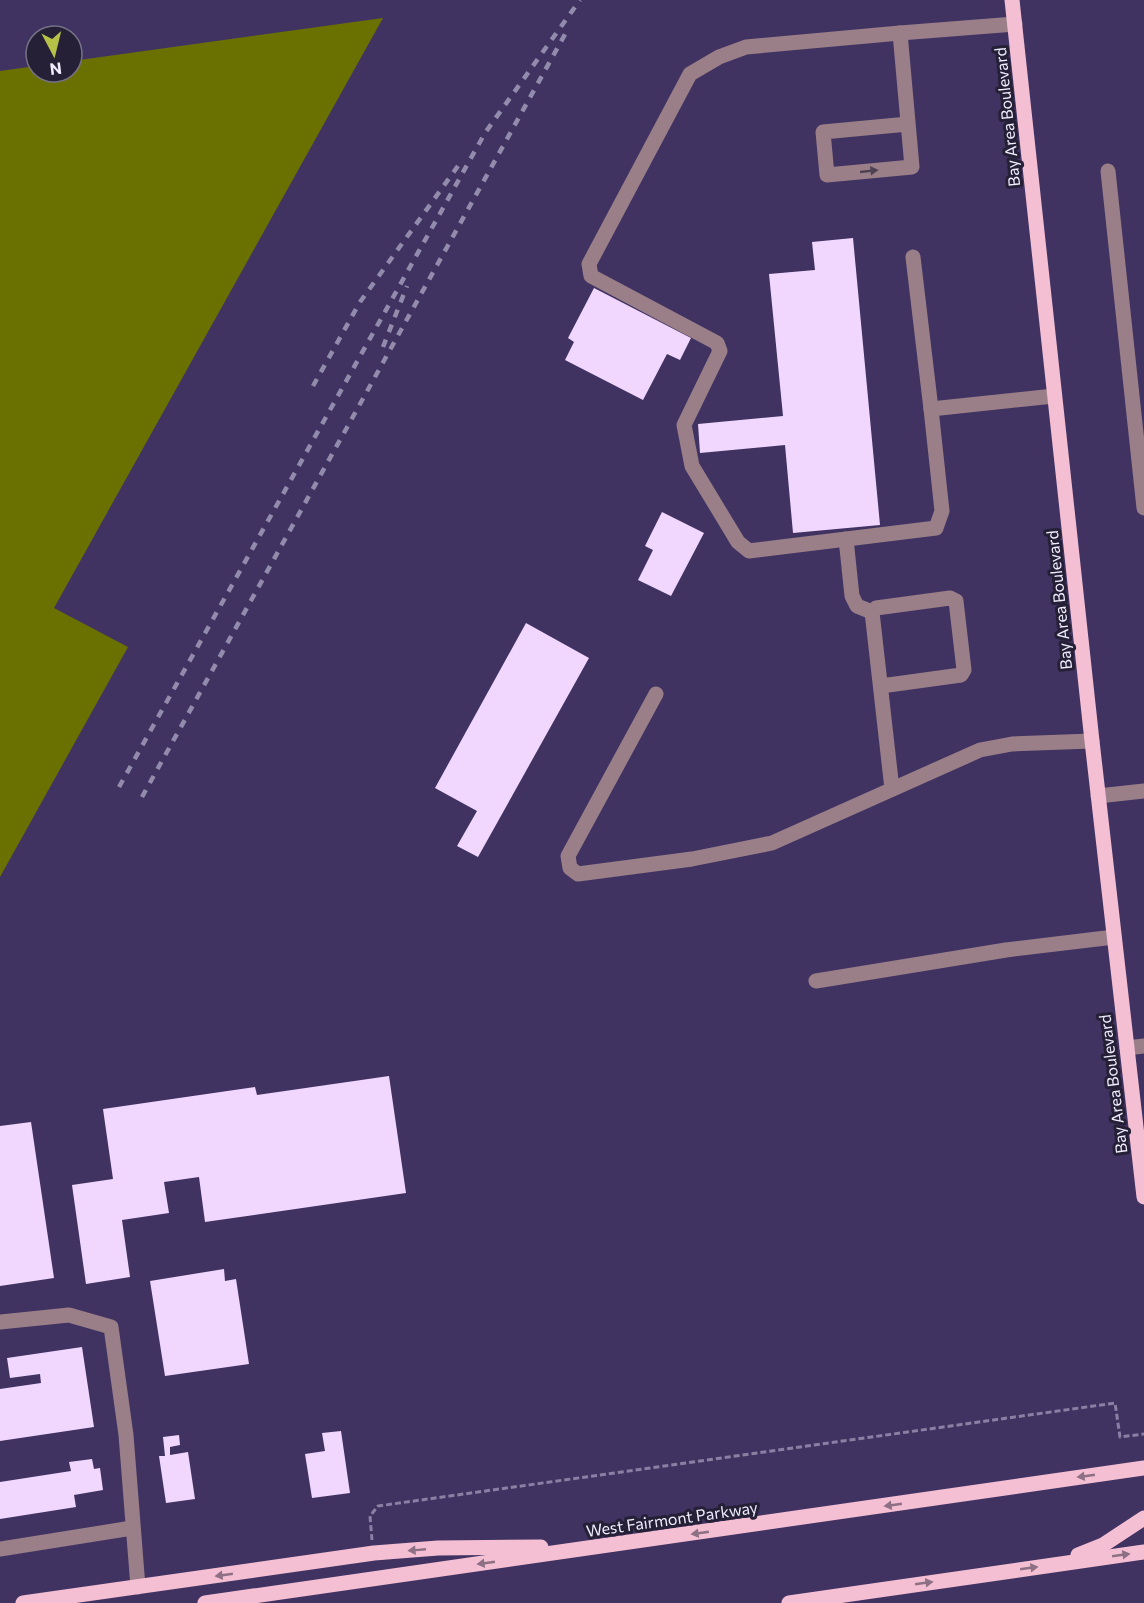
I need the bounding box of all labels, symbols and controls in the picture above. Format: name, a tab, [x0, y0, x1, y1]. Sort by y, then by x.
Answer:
north arrow	[24, 24, 84, 84]
street label: Bay Area Boulevard	[990, 47, 1023, 188]
text: N	[49, 59, 63, 80]
one-way arrow	[860, 166, 879, 176]
street label: Bay Area Boulevard	[1042, 530, 1075, 671]
street label: Bay Area Boulevard	[1095, 1014, 1130, 1155]
one-way arrow	[1077, 1472, 1096, 1481]
street label: West Fairmont Parkway	[585, 1497, 759, 1540]
one-way arrow	[884, 1500, 903, 1509]
one-way arrow	[691, 1528, 710, 1537]
one-way arrow	[407, 1545, 426, 1554]
one-way arrow	[1111, 1550, 1130, 1559]
one-way arrow	[477, 1558, 496, 1567]
one-way arrow	[1020, 1564, 1039, 1573]
one-way arrow	[214, 1570, 233, 1579]
one-way arrow	[915, 1579, 934, 1588]

